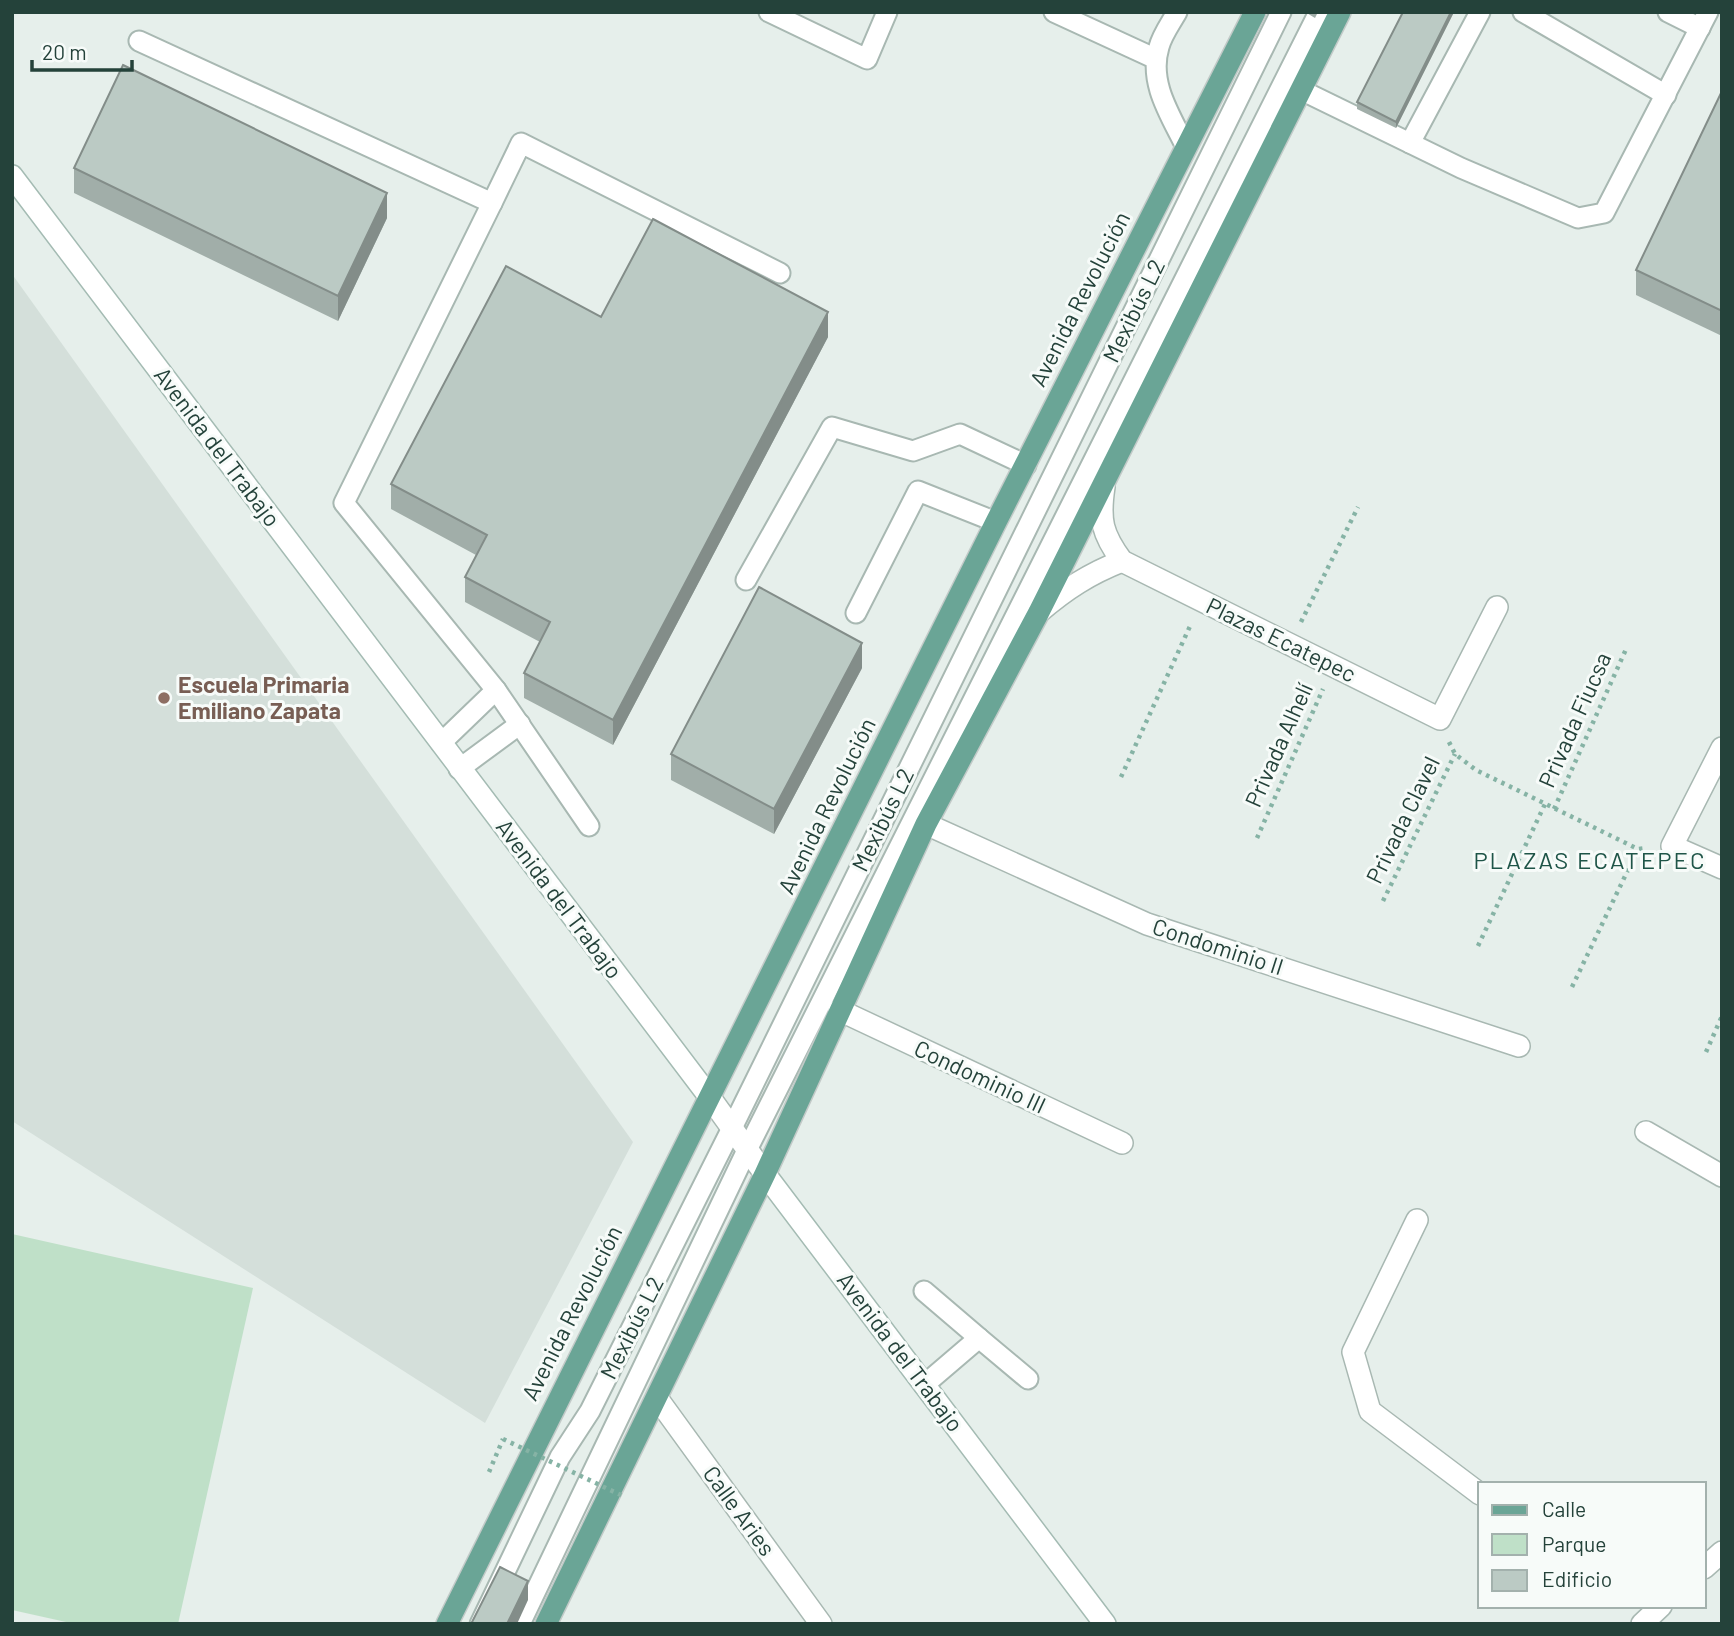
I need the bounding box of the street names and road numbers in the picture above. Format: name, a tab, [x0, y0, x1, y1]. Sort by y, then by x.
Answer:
street label: Avenida Revolución	[1023, 206, 1135, 391]
street label: Mexibús L2	[1096, 254, 1170, 367]
street label: Avenida del Trabajo	[149, 361, 287, 532]
street label: Plazas Ecatepec	[1202, 591, 1361, 687]
street label: Privada Fiucsa	[1532, 648, 1616, 792]
street label: Privada Alhelí	[1238, 678, 1318, 811]
street label: Avenida Revolución	[771, 713, 881, 898]
street label: Privada Clavel	[1359, 751, 1445, 888]
street label: Mexibús L2	[845, 763, 919, 876]
street label: Avenida del Trabajo	[491, 813, 629, 984]
street label: Condominio II	[1149, 912, 1287, 980]
street label: Condominio III	[910, 1033, 1051, 1119]
street label: Avenida Revolución	[515, 1220, 627, 1405]
street label: Avenida del Trabajo	[832, 1266, 970, 1437]
street label: Mexibús L2	[593, 1272, 669, 1383]
street label: Calle Aries	[698, 1460, 782, 1561]

